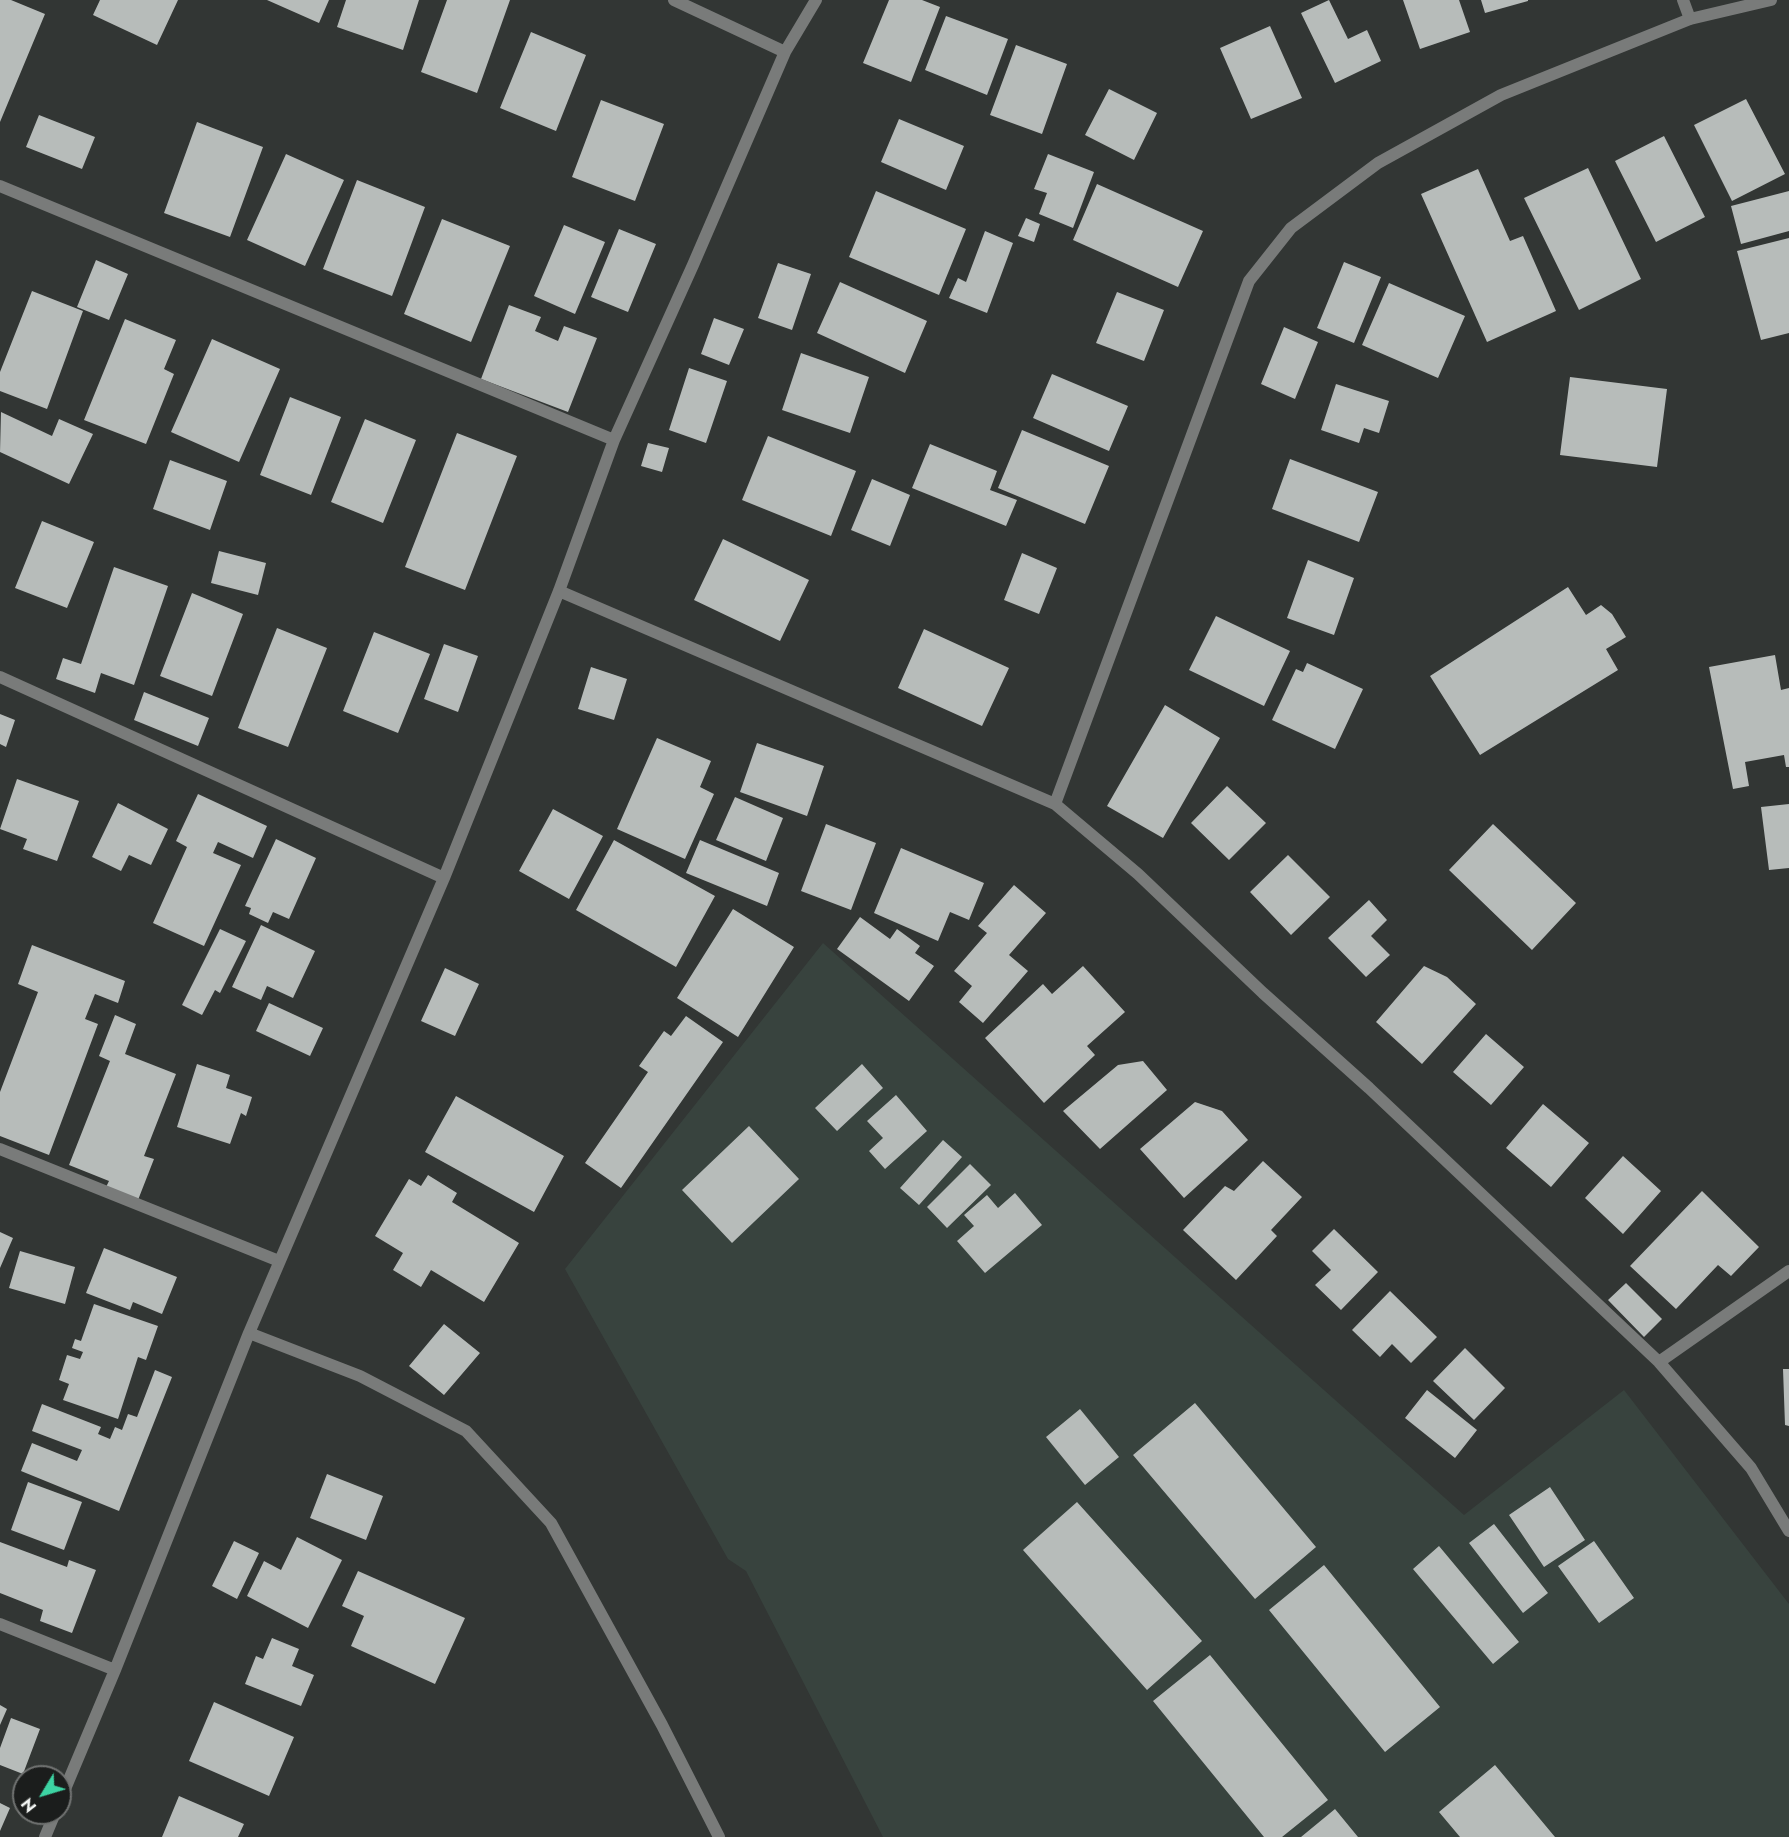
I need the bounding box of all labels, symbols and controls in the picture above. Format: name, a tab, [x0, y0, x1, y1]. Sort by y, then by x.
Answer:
north arrow	[12, 1765, 72, 1825]
text: N	[16, 1793, 42, 1817]

